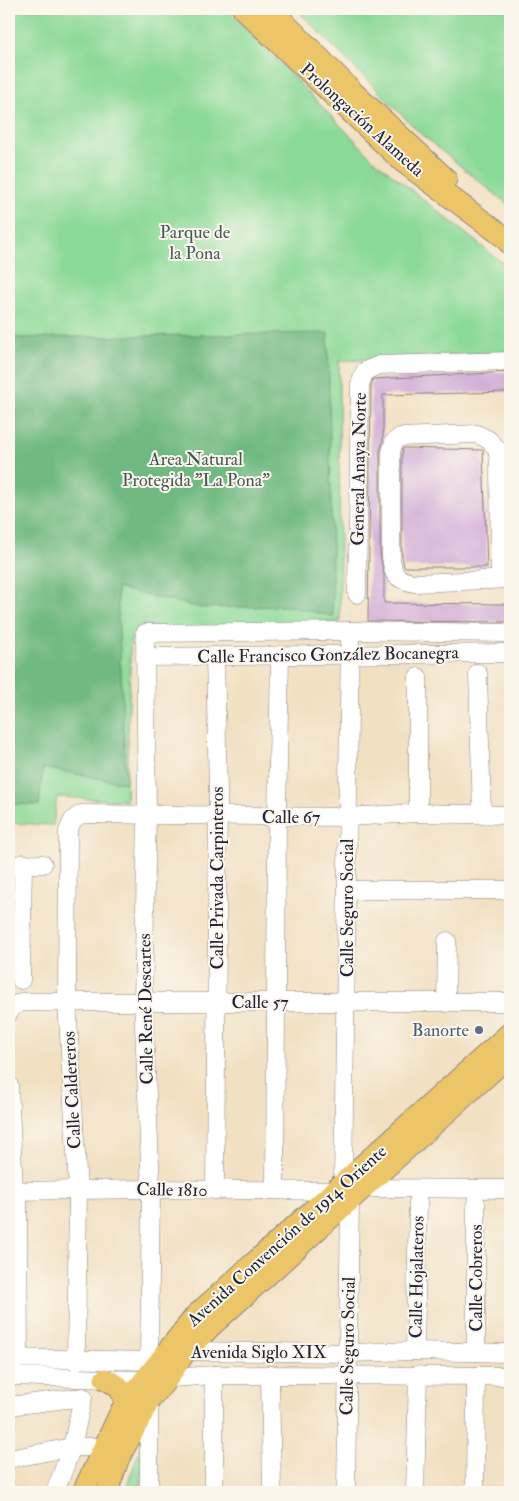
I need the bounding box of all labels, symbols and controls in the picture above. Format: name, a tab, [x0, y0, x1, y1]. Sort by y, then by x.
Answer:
street label: Prolongación Alameda	[295, 58, 429, 182]
park label: Parque de la Pona	[160, 221, 231, 265]
street label: General Anaya Norte	[346, 392, 372, 546]
park label: Area Natural Protegida "La Pona"	[122, 448, 270, 492]
street label: Calle Francisco González Bocanegra	[197, 641, 460, 669]
street label: Calle Privada Carpinteros	[206, 787, 229, 969]
street label: Calle 67	[262, 806, 320, 829]
street label: Calle Seguro Social	[336, 838, 359, 977]
street label: Calle René Descartes	[133, 933, 159, 1085]
street label: Calle 57	[231, 991, 289, 1014]
place label: Banorte	[412, 1019, 469, 1042]
marker: Banorte	[473, 1024, 485, 1036]
street label: Calle Caldereros	[57, 1030, 87, 1150]
street label: Avenida Convención de 1914 Oriente	[182, 1140, 392, 1332]
street label: Calle 1810	[136, 1178, 208, 1202]
street label: Calle Hojalateros	[404, 1216, 430, 1338]
street label: Calle Cobreros	[465, 1224, 488, 1332]
street label: Calle Seguro Social	[335, 1276, 361, 1416]
street label: Avenida Siglo XIX	[190, 1341, 327, 1364]

